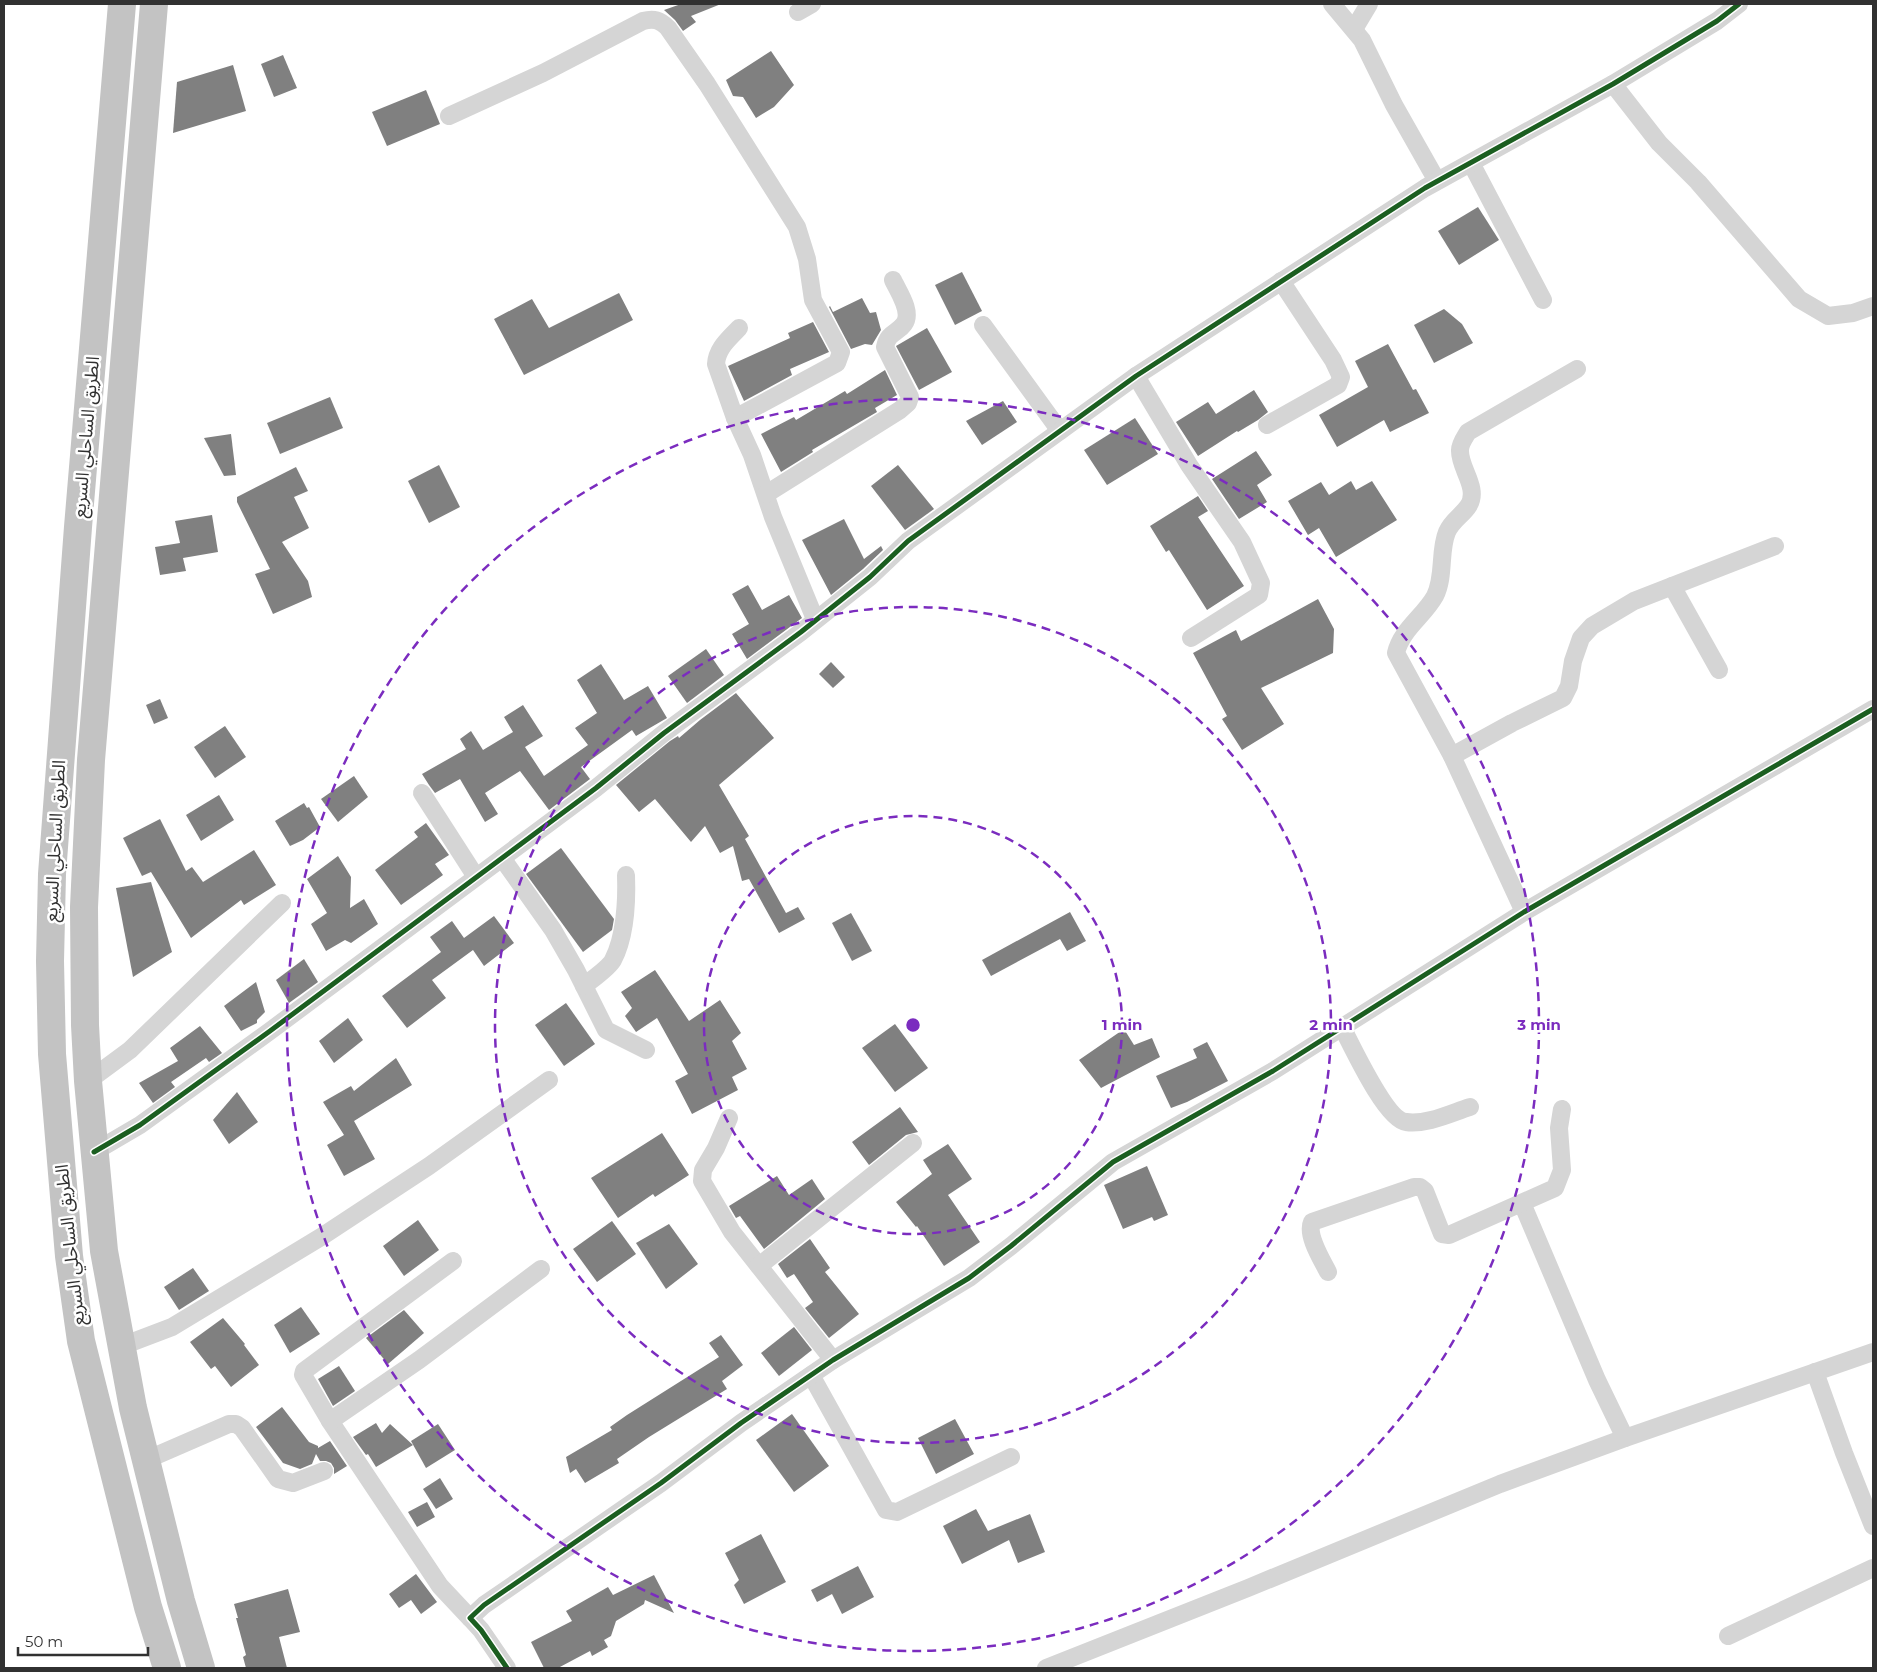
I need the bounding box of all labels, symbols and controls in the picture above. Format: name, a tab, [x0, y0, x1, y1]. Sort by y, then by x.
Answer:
street label: الطريق الساحلي السريع	[68, 355, 107, 519]
street label: الطريق الساحلي السريع	[40, 759, 73, 923]
text: 1 min	[1102, 1015, 1142, 1034]
text: 2 min	[1309, 1015, 1353, 1034]
text: 3 min	[1516, 1015, 1561, 1034]
centre of rings	[904, 1016, 922, 1034]
street label: الطريق الساحلي السريع	[51, 1163, 92, 1327]
scale bar	[18, 1624, 148, 1656]
text: 50 m	[25, 1632, 63, 1651]

